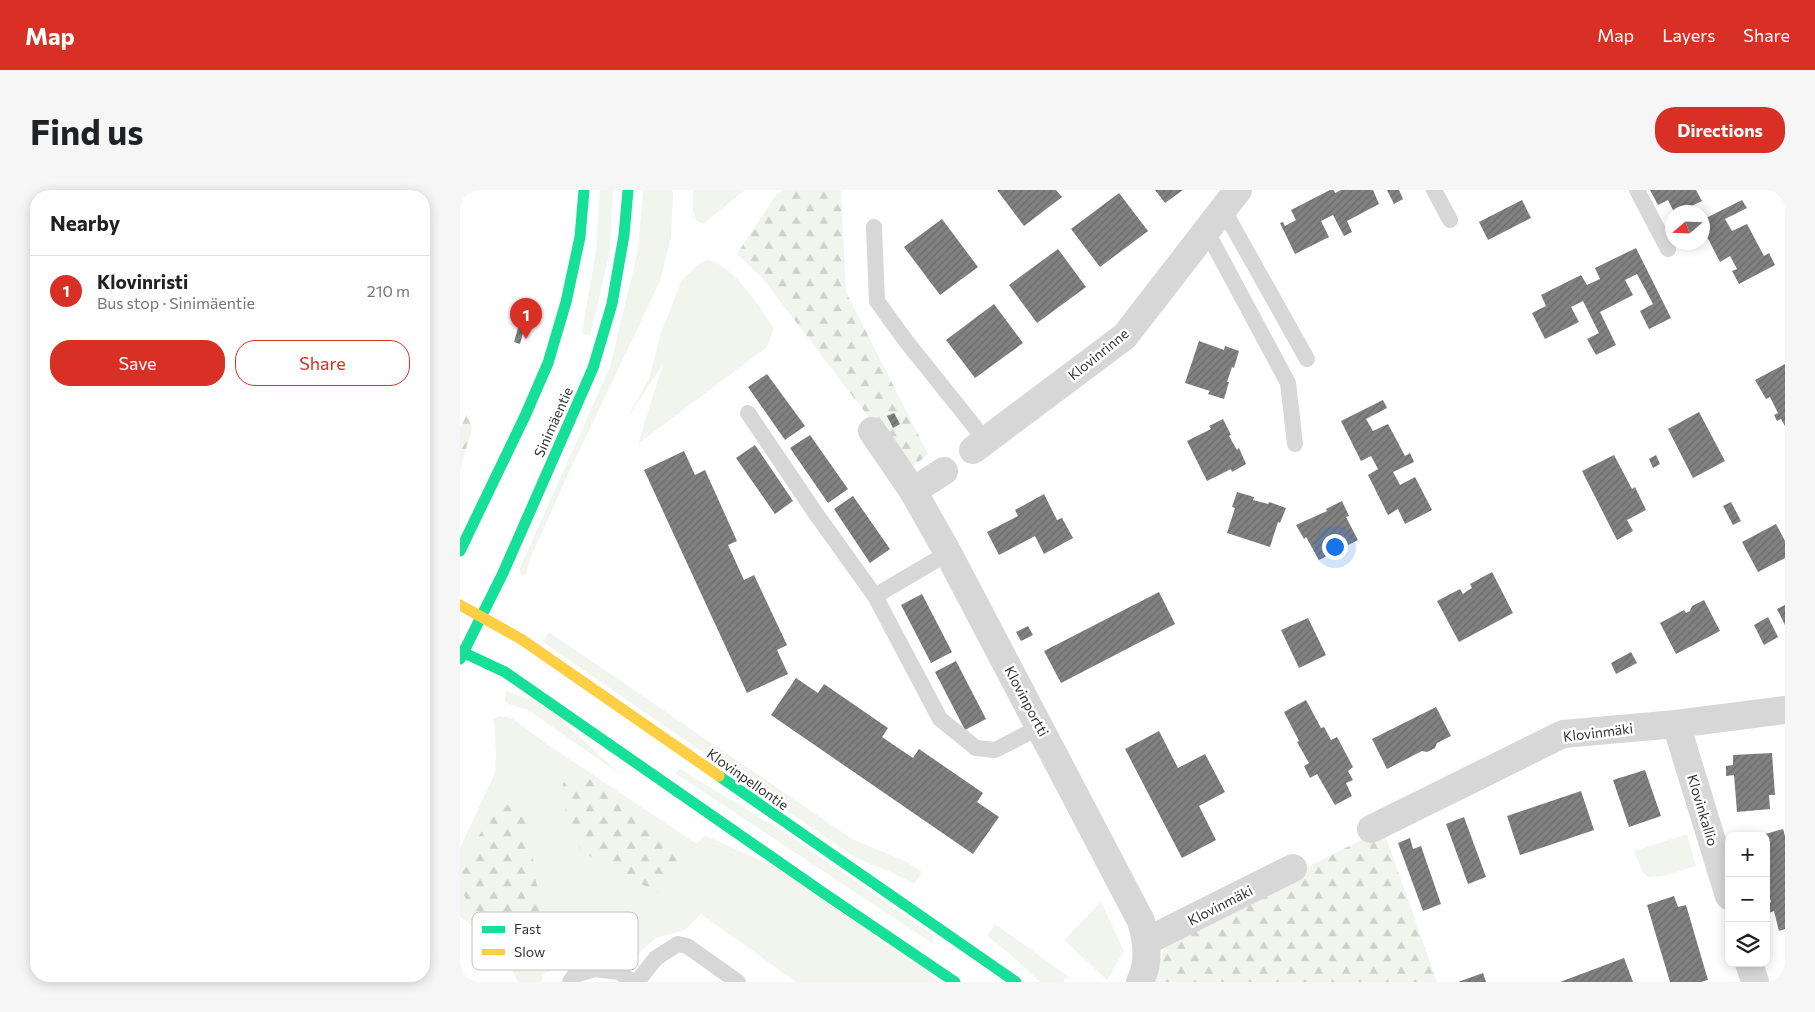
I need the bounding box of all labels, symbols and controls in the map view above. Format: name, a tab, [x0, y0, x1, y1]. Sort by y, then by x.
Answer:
text: Map	[25, 21, 75, 50]
text: Map	[1597, 24, 1634, 46]
text: Layers	[1662, 24, 1715, 46]
text: Share	[1743, 24, 1790, 46]
button: Directions	[1655, 107, 1785, 153]
text: Find us	[30, 109, 144, 152]
north arrow	[1665, 205, 1710, 250]
text: Nearby	[50, 210, 120, 235]
text: Klovinristi	[97, 270, 188, 293]
text: 1	[62, 281, 70, 300]
text: 210 m	[367, 281, 410, 300]
text: Bus stop · Sinimäentie	[97, 293, 255, 312]
pin: 1	[510, 298, 542, 339]
street label: Klovinrinne	[1064, 325, 1132, 383]
button: Save	[50, 340, 225, 386]
button: Share	[235, 340, 410, 386]
street label: Sinimäentie	[530, 384, 576, 460]
your location	[1322, 534, 1348, 560]
street label: Klovinportti	[1001, 663, 1053, 739]
street label: Klovinmäki	[1562, 719, 1634, 745]
street label: Klovinpellontie	[704, 745, 792, 813]
street label: Klovinkallio	[1684, 772, 1722, 848]
map controls	[1725, 832, 1770, 967]
button: +	[1725, 832, 1770, 877]
button: −	[1725, 877, 1770, 922]
street label: Klovinmäki	[1185, 881, 1255, 929]
legend	[472, 912, 638, 970]
text: Fast	[514, 920, 541, 937]
button: layers	[1725, 922, 1770, 967]
text: Slow	[514, 943, 545, 960]

